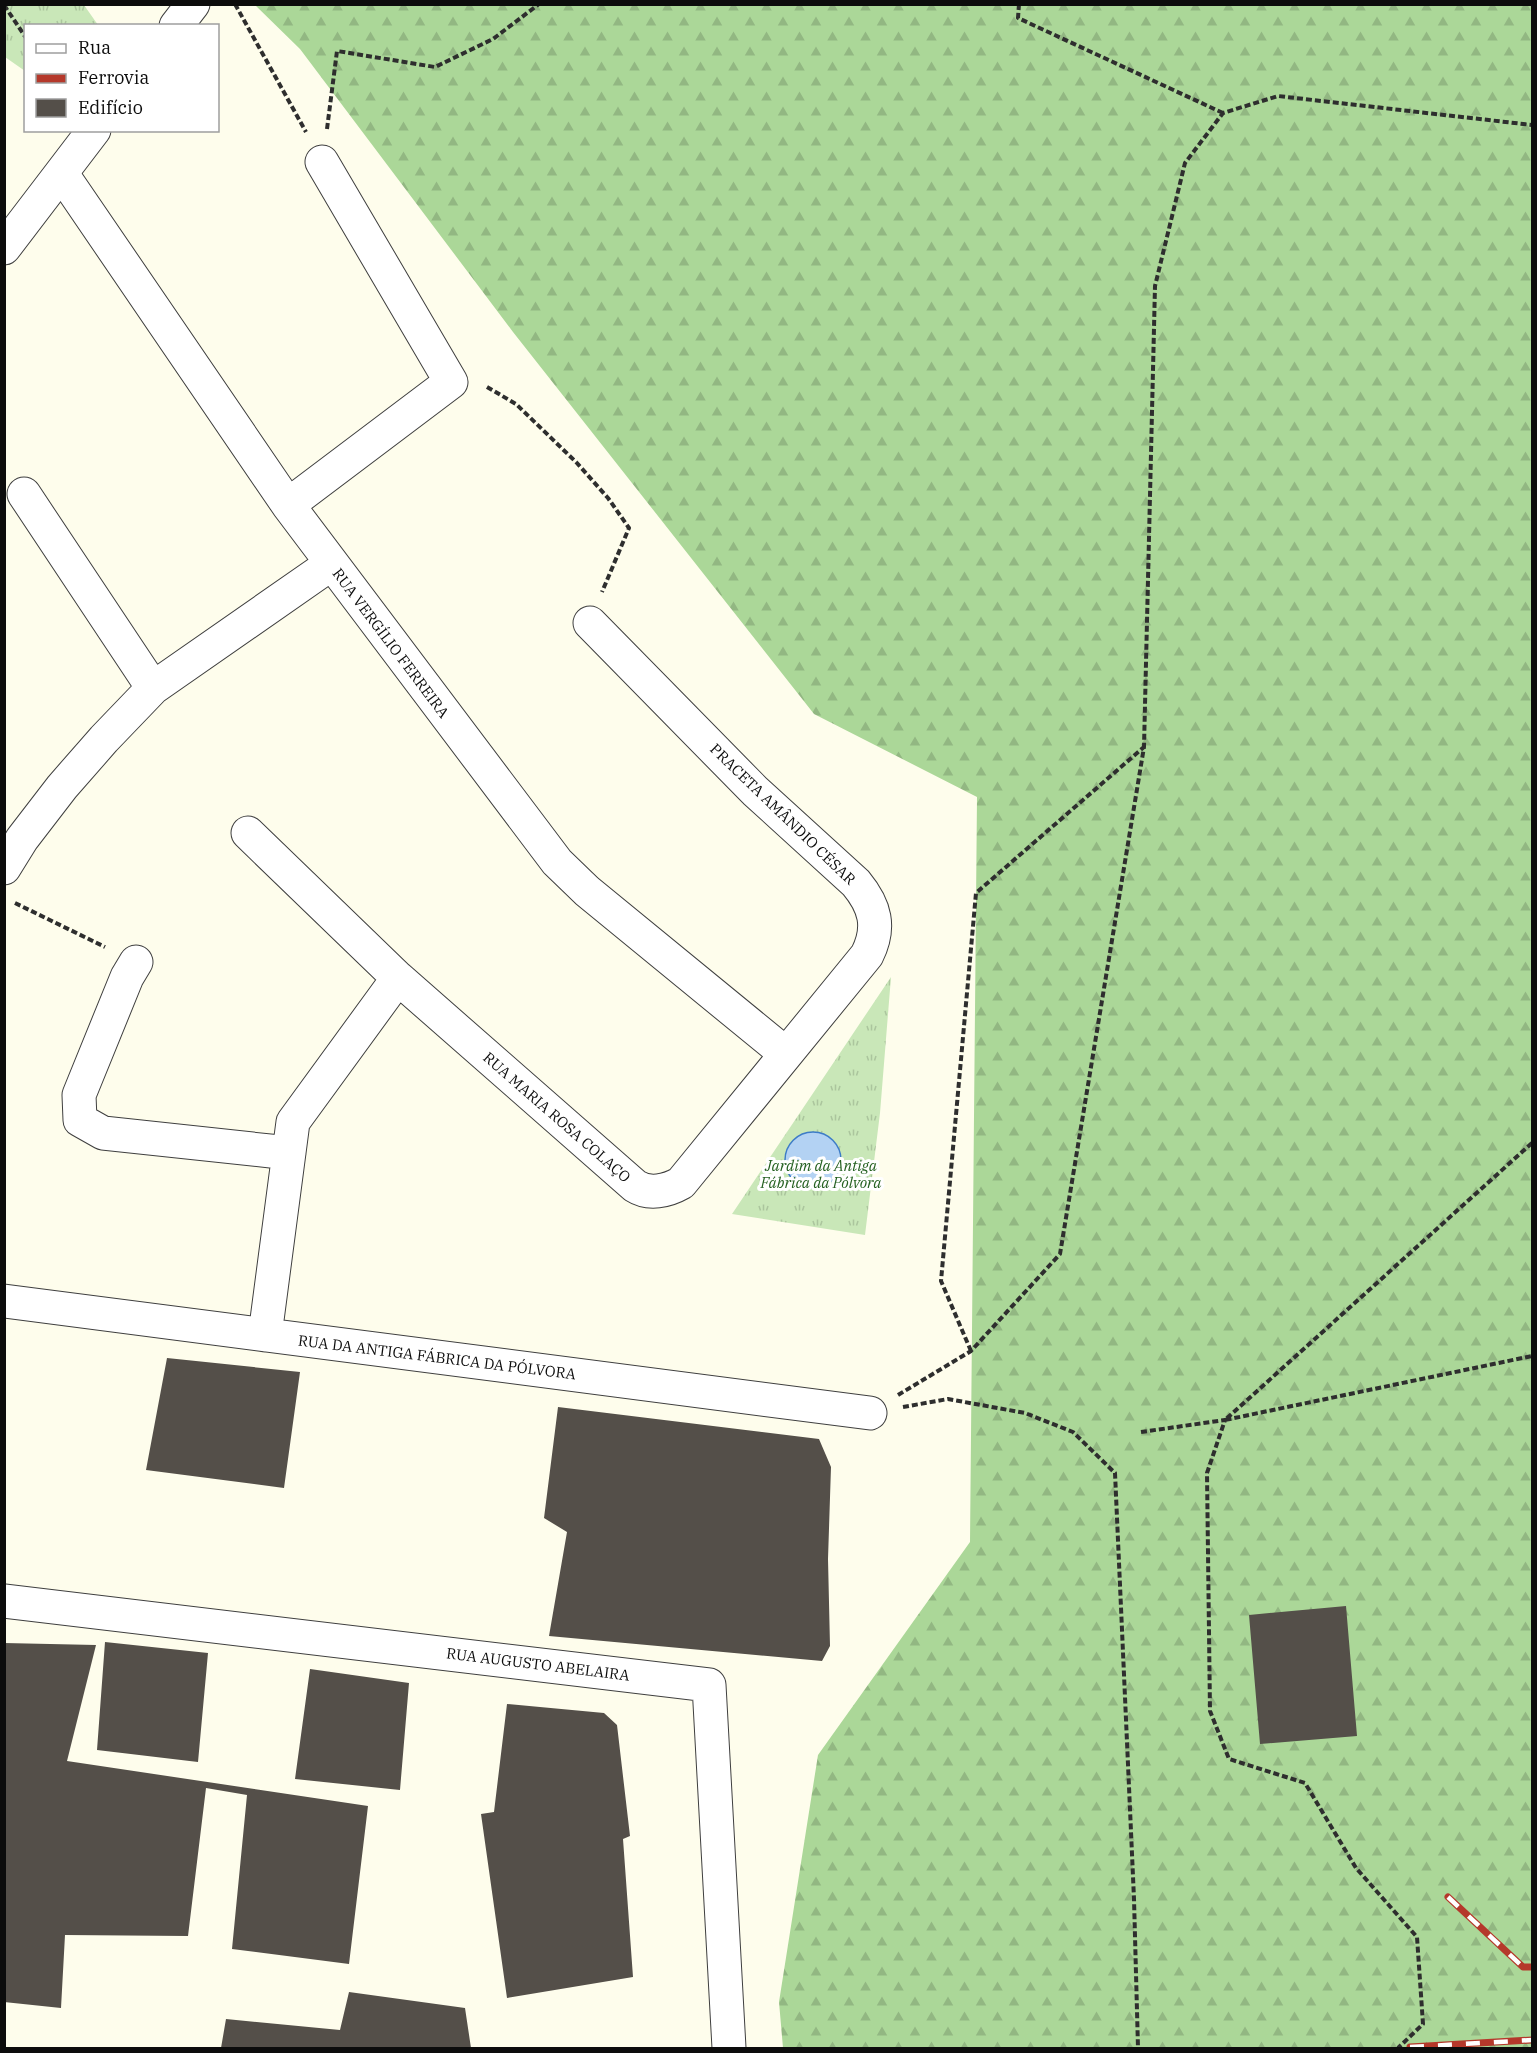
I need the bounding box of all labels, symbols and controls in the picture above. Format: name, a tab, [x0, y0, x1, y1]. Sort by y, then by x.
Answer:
legend	[24, 24, 219, 132]
text: Rua	[78, 36, 111, 59]
text: Ferrovia	[78, 66, 149, 89]
text: Edifício	[78, 96, 143, 119]
street label: RUA VERGÍLIO FERREIRA	[328, 564, 454, 722]
street label: PRACETA AMÂNDIO CÉSAR	[706, 739, 860, 889]
street label: RUA MARIA ROSA COLAÇO	[479, 1048, 635, 1186]
park label: Jardim da Antiga Fábrica da Pólvora	[759, 1156, 882, 1192]
street label: RUA DA ANTIGA FÁBRICA DA PÓLVORA	[297, 1331, 578, 1384]
street label: RUA AUGUSTO ABELAIRA	[445, 1643, 631, 1685]

